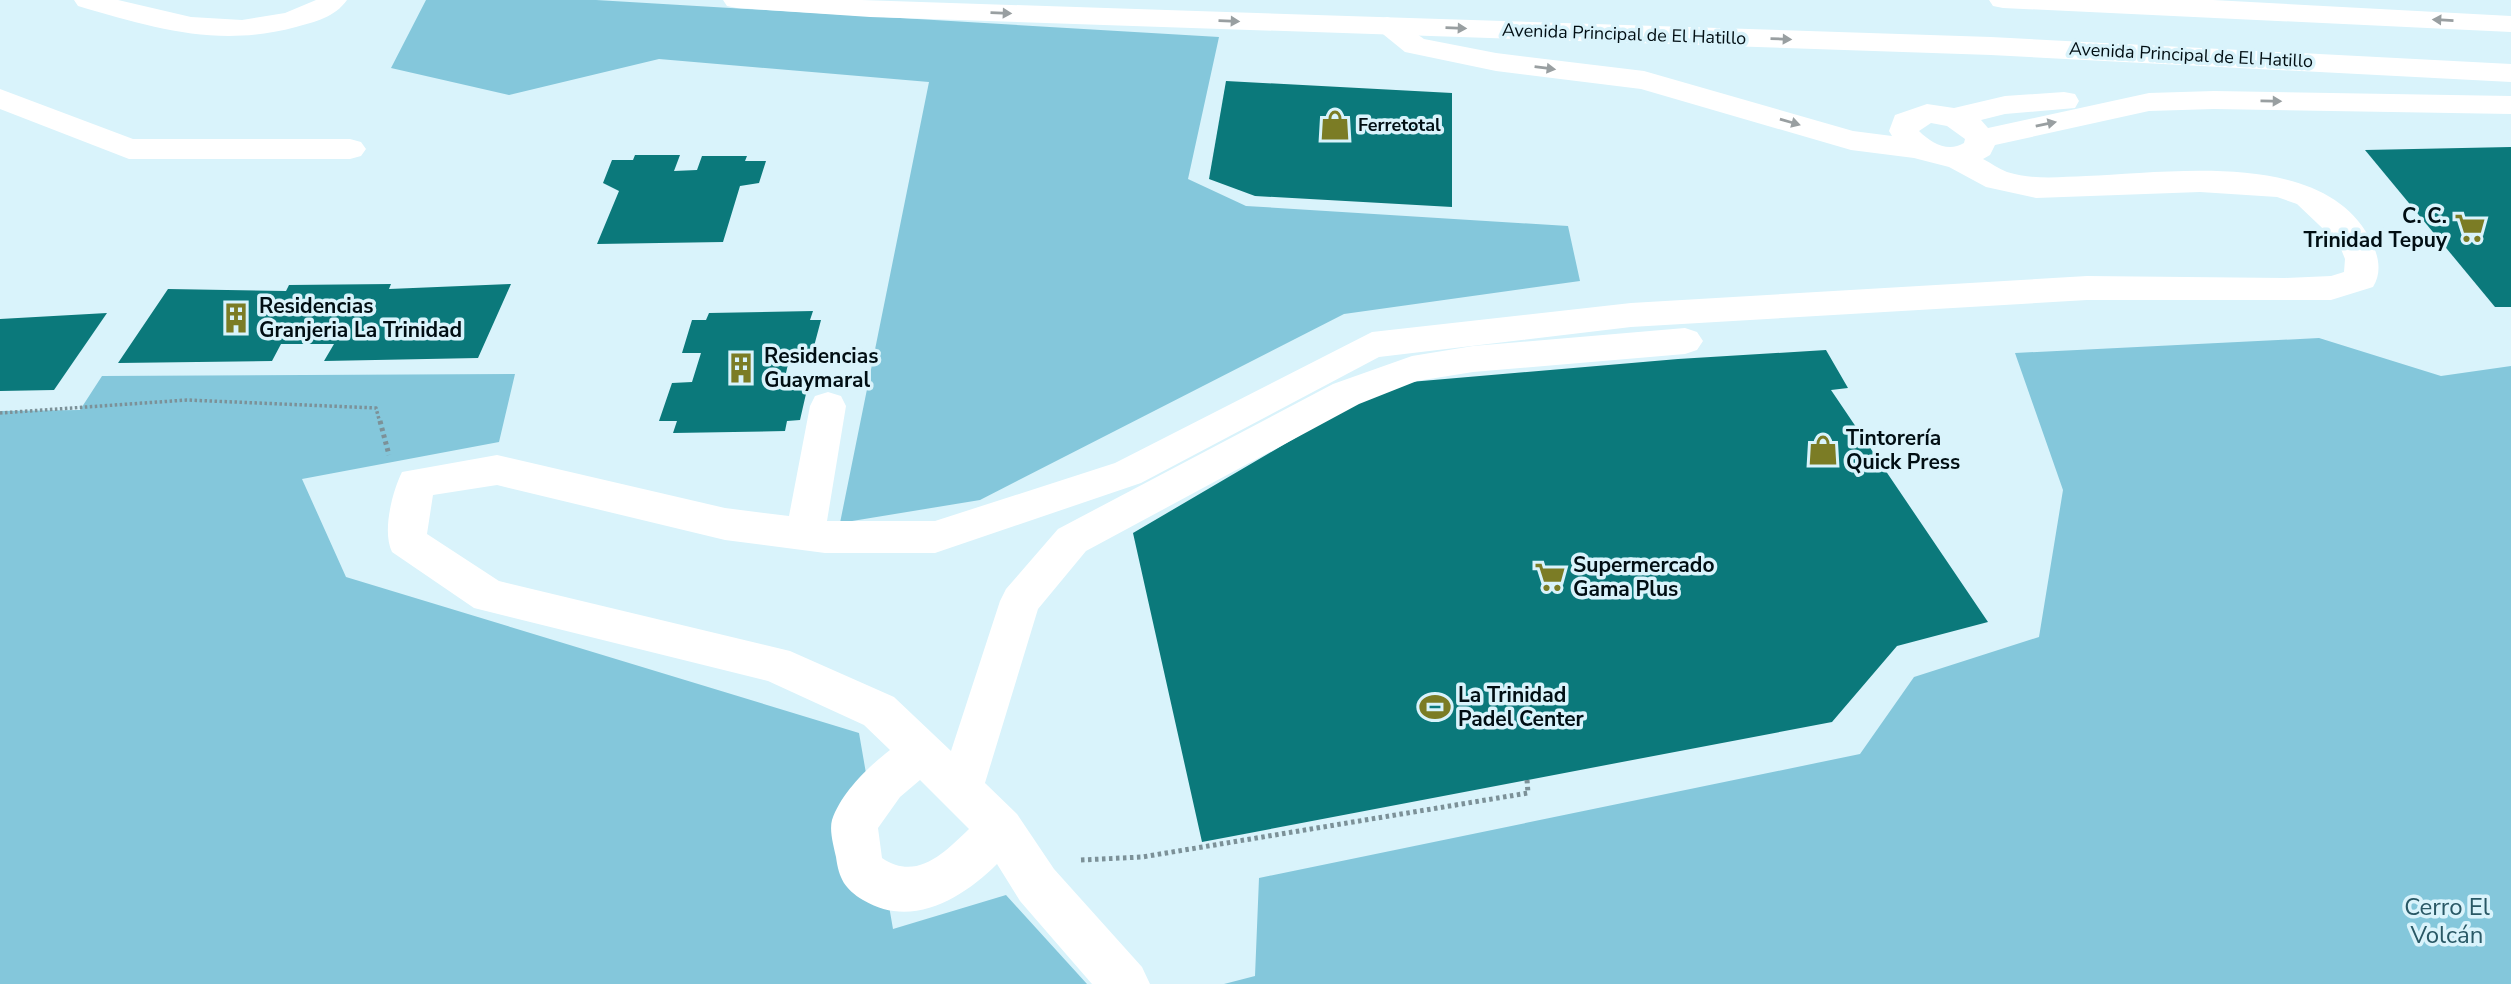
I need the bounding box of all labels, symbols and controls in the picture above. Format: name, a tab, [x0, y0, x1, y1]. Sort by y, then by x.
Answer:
one-way arrow	[990, 8, 1012, 19]
one-way arrow	[1218, 15, 1240, 26]
one-way arrow	[2432, 15, 2454, 26]
street label: Avenida Principal de El Hatillo	[1501, 18, 1747, 50]
one-way arrow	[1445, 23, 1467, 34]
one-way arrow	[1771, 33, 1793, 44]
street label: Avenida Principal de El Hatillo	[2068, 37, 2314, 73]
one-way arrow	[1534, 63, 1556, 74]
one-way arrow	[2261, 96, 2283, 107]
shop icon: Ferretotal	[1318, 108, 1352, 142]
place label: Ferretotal	[1358, 113, 1441, 137]
one-way arrow	[1779, 117, 1801, 128]
one-way arrow	[2035, 119, 2057, 130]
place label: C. C. Trinidad Tepuy	[2303, 202, 2448, 254]
supermarket icon: C. C. Trinidad Tepuy	[2453, 211, 2487, 245]
place label: Residencias Granjeria La Trinidad	[259, 292, 462, 344]
building icon: Residencias Granjeria La Trinidad	[219, 301, 253, 335]
place label: Residencias Guaymaral	[764, 342, 878, 394]
building icon: Residencias Guaymaral	[724, 351, 758, 385]
place label: Tintorería Quick Press	[1846, 424, 1960, 476]
shop icon: Tintorería Quick Press	[1806, 433, 1840, 467]
place label: Supermercado Gama Plus	[1573, 551, 1715, 603]
supermarket icon: Supermercado Gama Plus	[1533, 560, 1567, 594]
place label: La Trinidad Padel Center	[1458, 681, 1585, 733]
sports icon: La Trinidad Padel Center	[1418, 690, 1452, 724]
park label: Cerro El Volcán	[2404, 891, 2490, 951]

